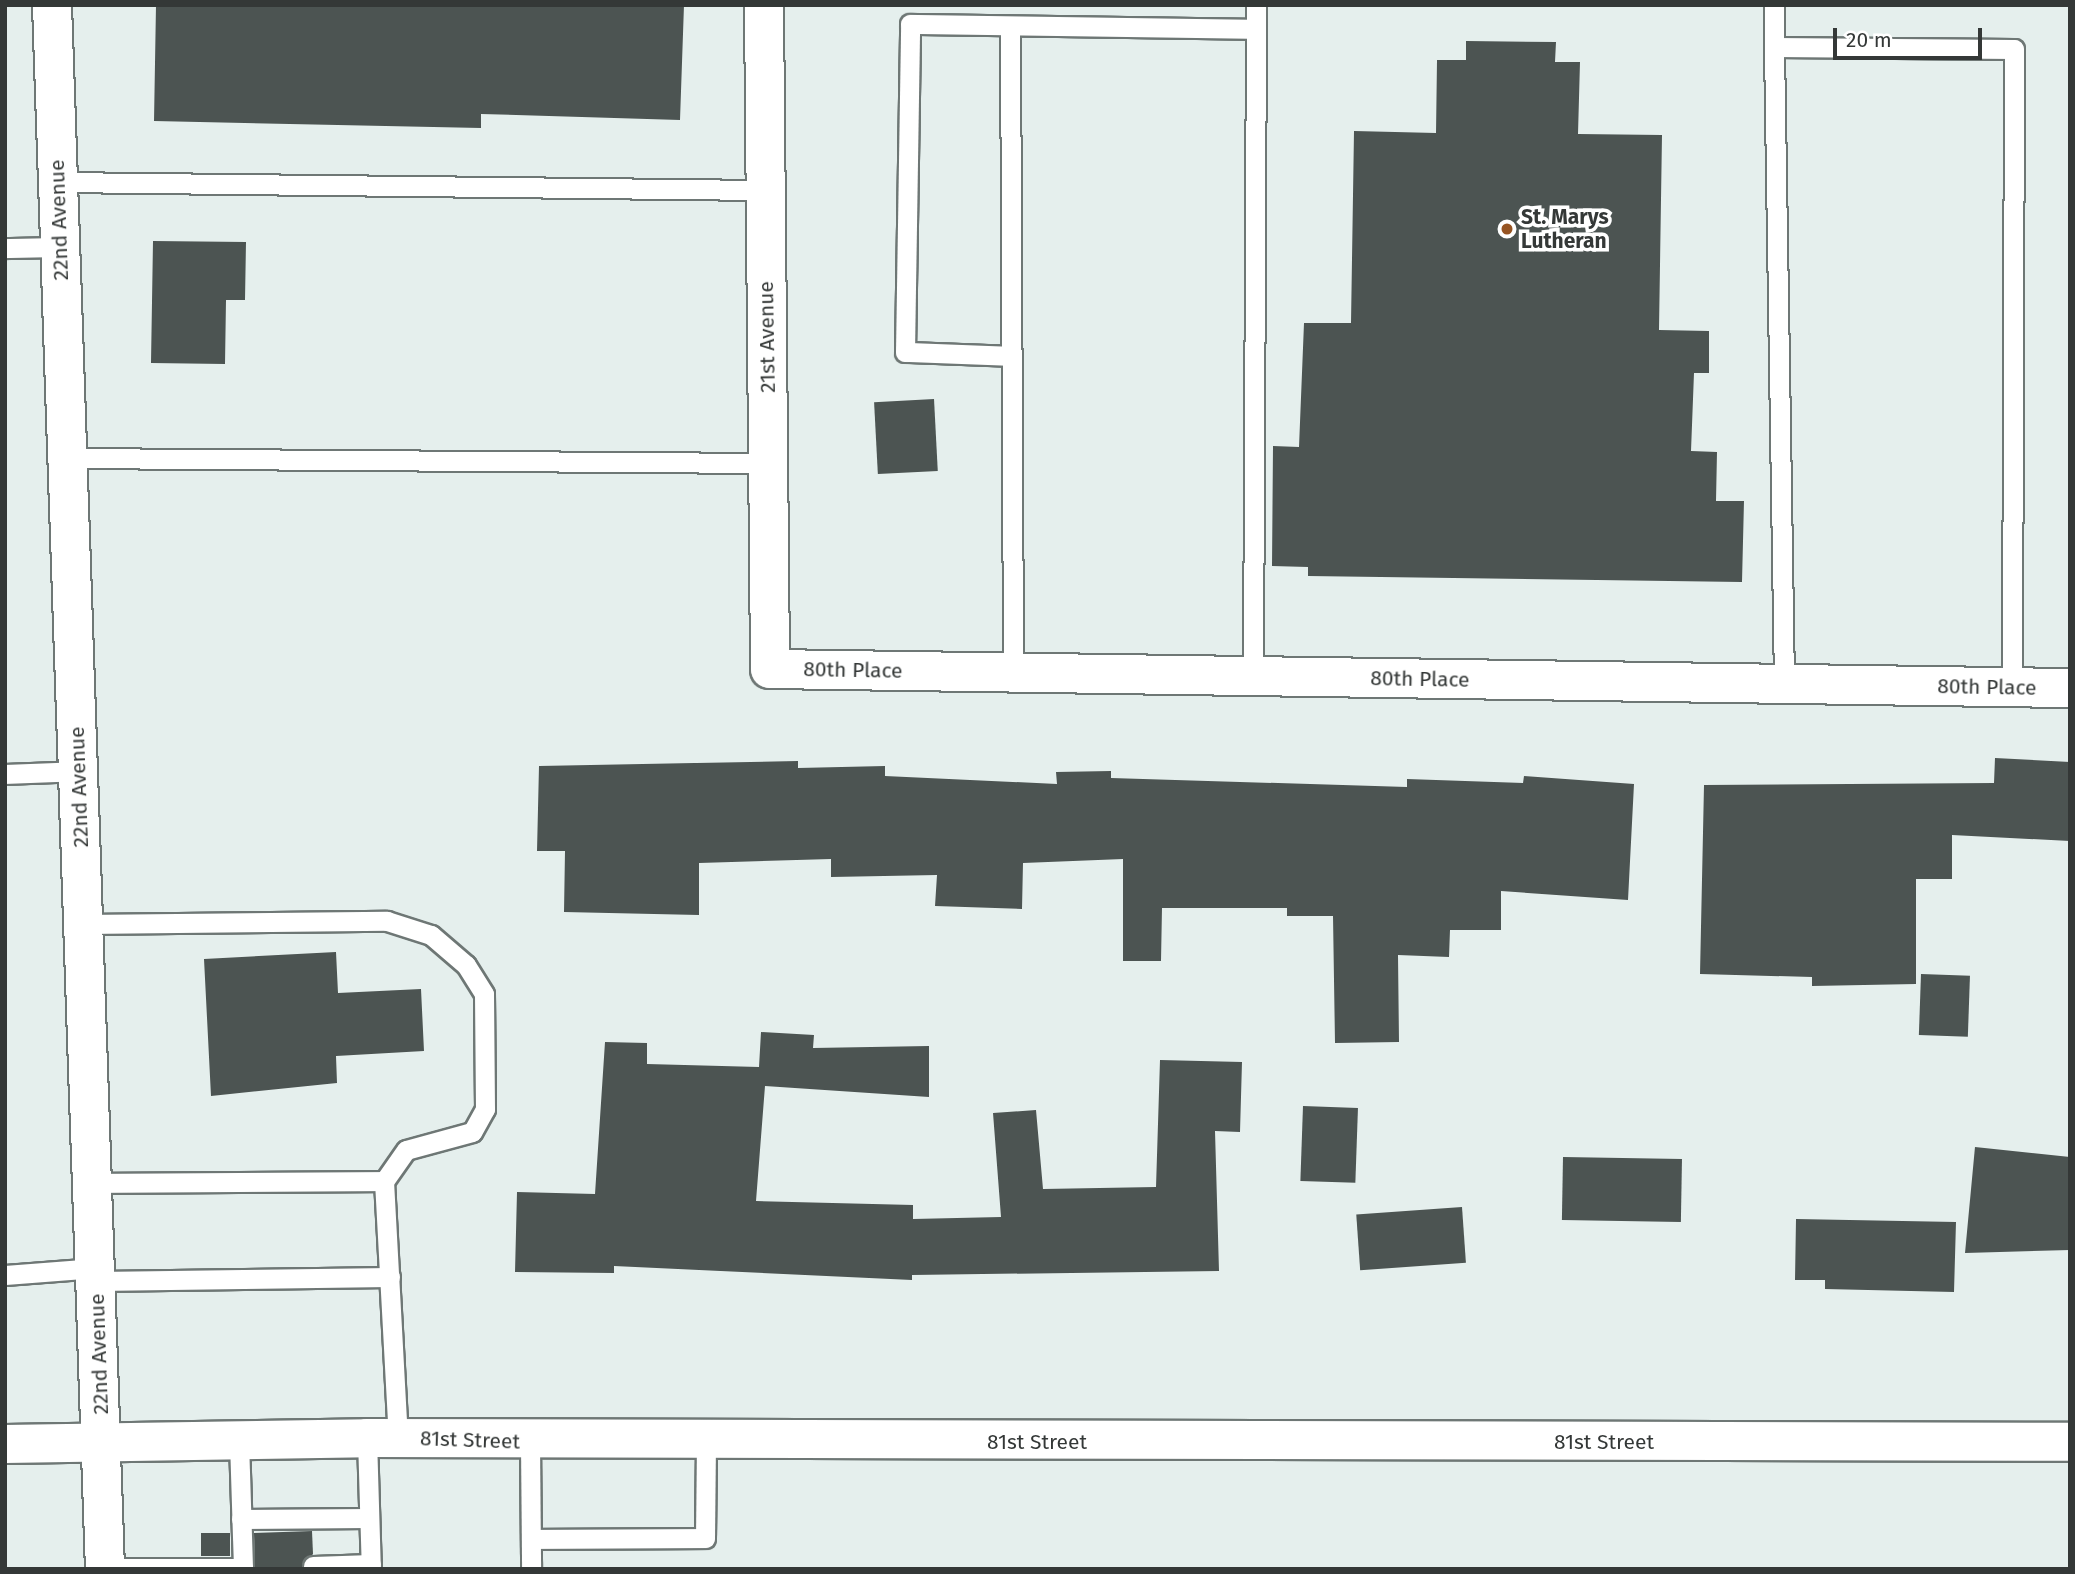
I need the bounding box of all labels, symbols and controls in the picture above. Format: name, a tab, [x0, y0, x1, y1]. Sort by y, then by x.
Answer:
scale bar	[1837, 14, 1986, 58]
text: 20 m	[1846, 27, 1892, 53]
street label: 22nd Avenue	[44, 159, 74, 281]
place label: St. Marys Lutheran	[1521, 204, 1609, 254]
marker: St. Marys Lutheran	[1499, 221, 1515, 237]
street label: 21st Avenue	[753, 281, 781, 393]
street label: 80th Place	[803, 657, 903, 683]
street label: 80th Place	[1370, 666, 1470, 692]
street label: 80th Place	[1937, 674, 2037, 700]
street label: 22nd Avenue	[64, 726, 94, 848]
street label: 22nd Avenue	[84, 1293, 114, 1415]
street label: 81st Street	[420, 1426, 520, 1454]
street label: 81st Street	[987, 1429, 1087, 1455]
street label: 81st Street	[1554, 1429, 1654, 1455]

